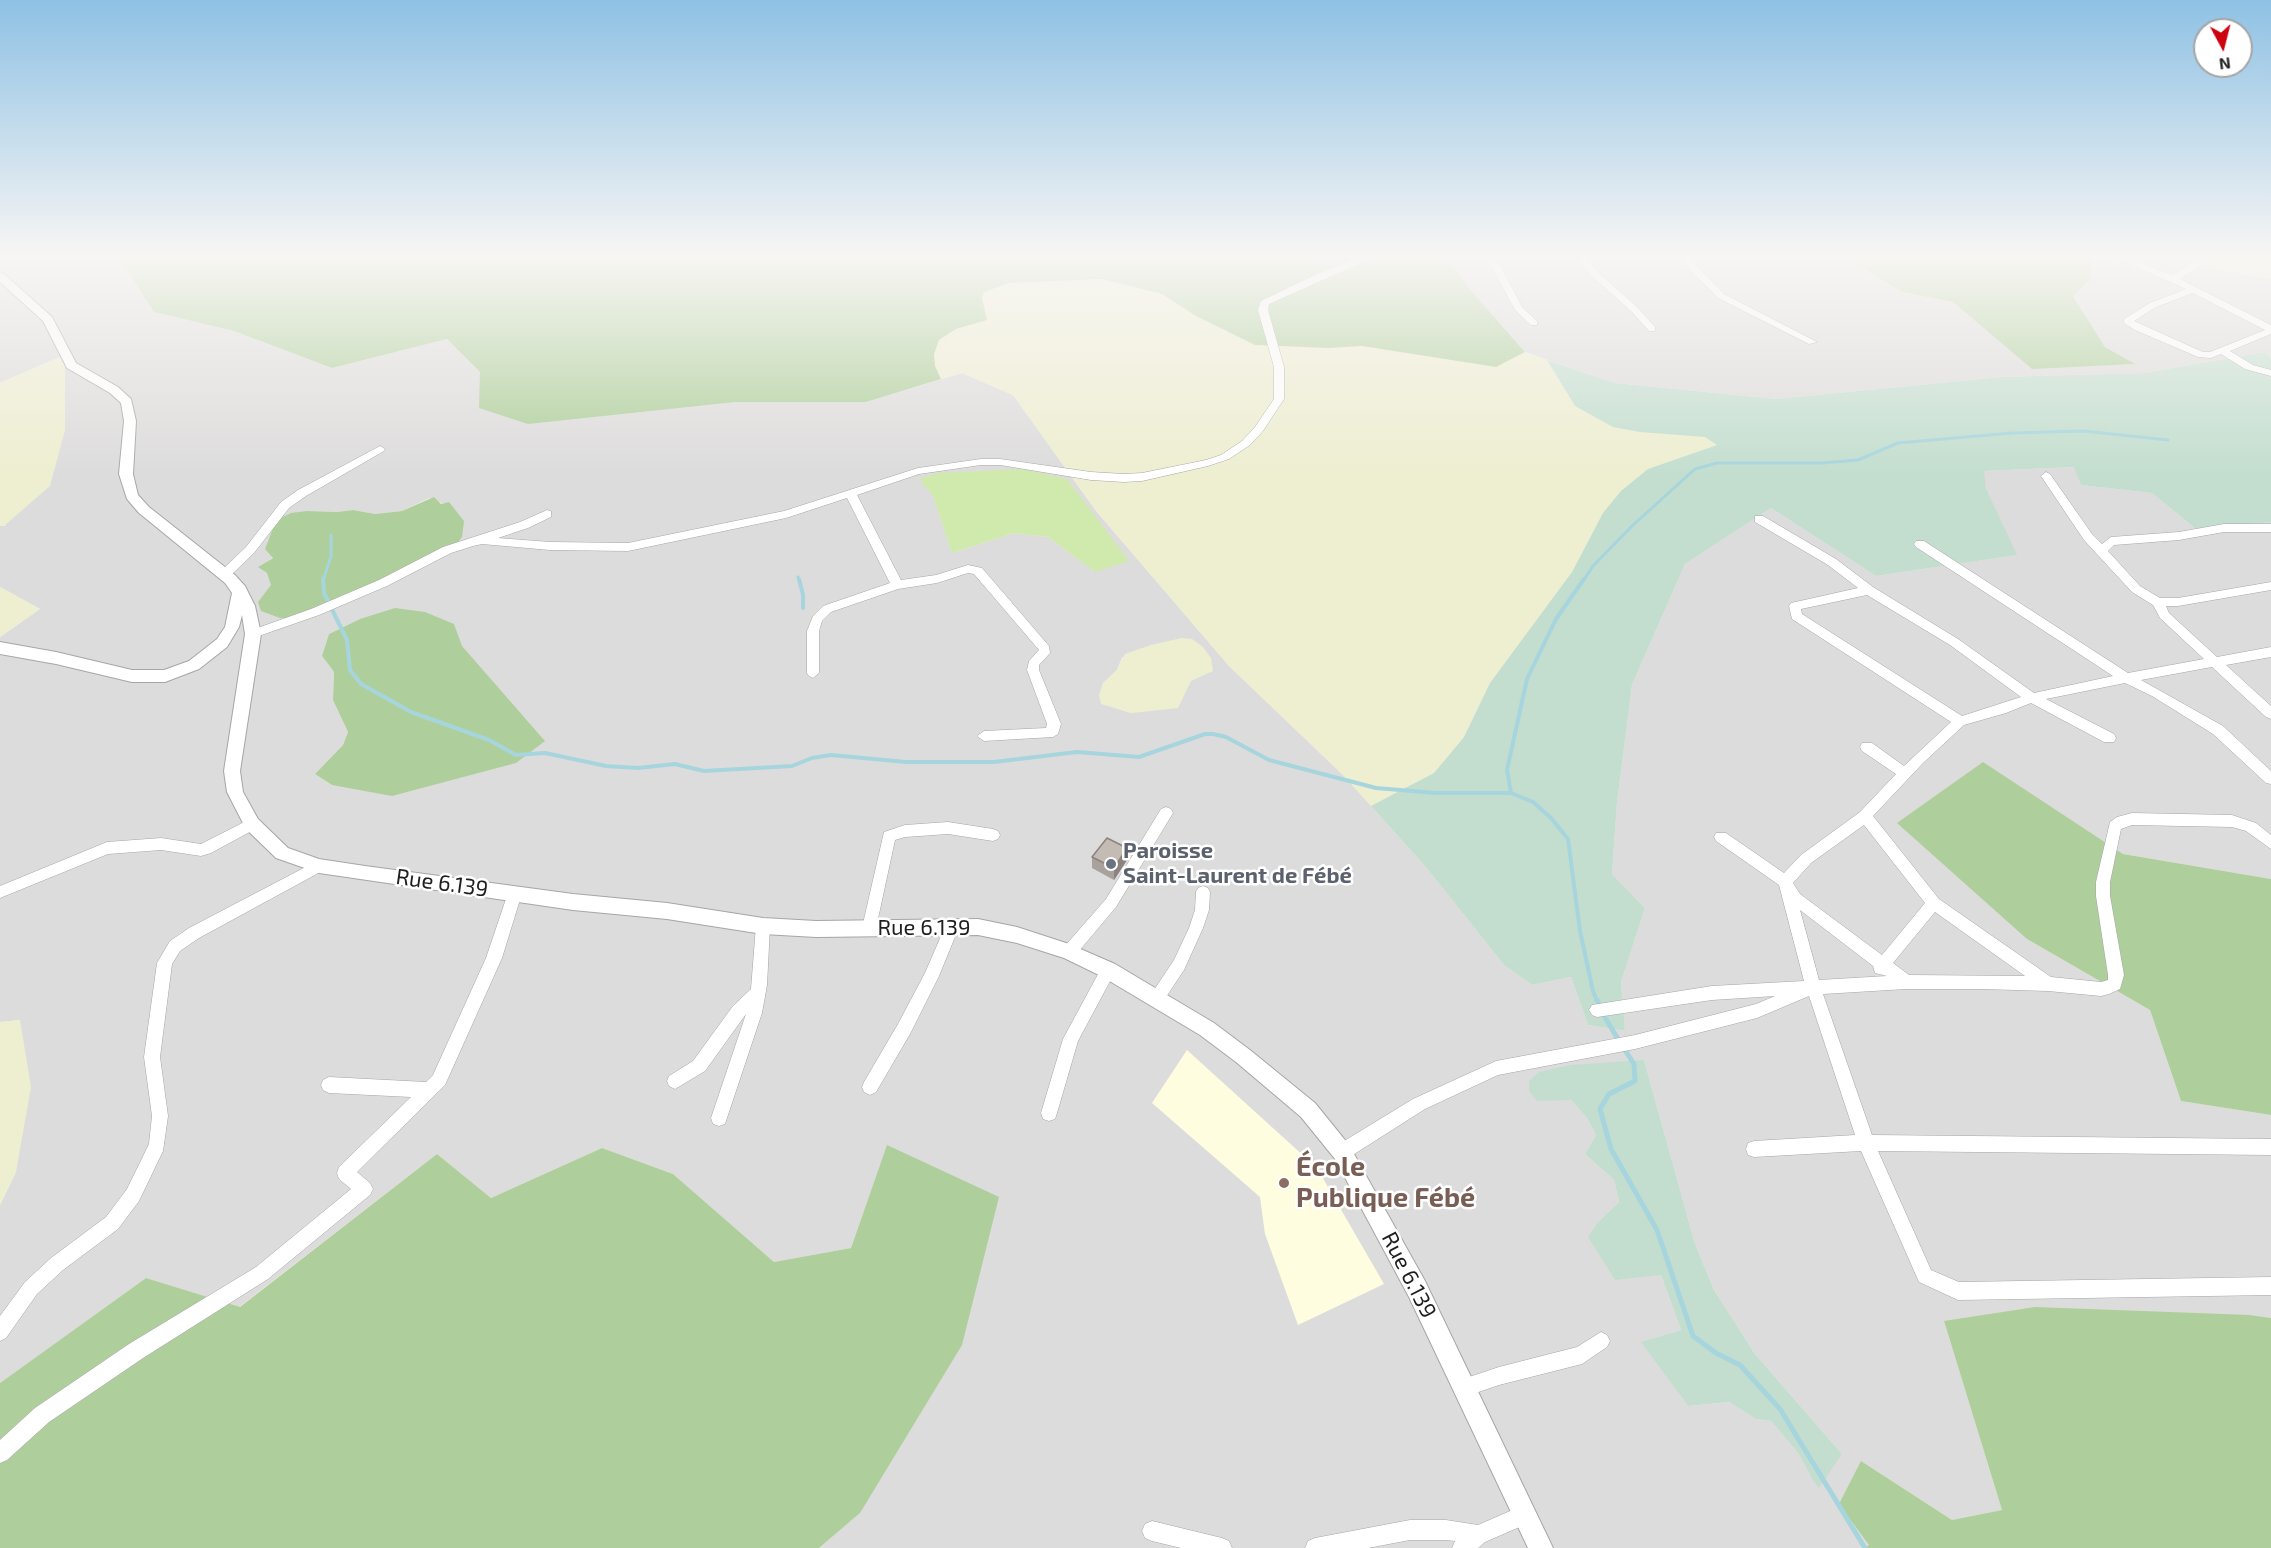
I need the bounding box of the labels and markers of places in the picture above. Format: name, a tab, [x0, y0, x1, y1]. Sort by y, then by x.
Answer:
place label: Paroisse Saint-Laurent de Fébé	[1123, 838, 1352, 890]
marker: Paroisse Saint-Laurent de Fébé	[1104, 857, 1118, 871]
place label: École Publique Fébé	[1296, 1151, 1475, 1214]
marker: École Publique Fébé	[1277, 1176, 1291, 1190]

